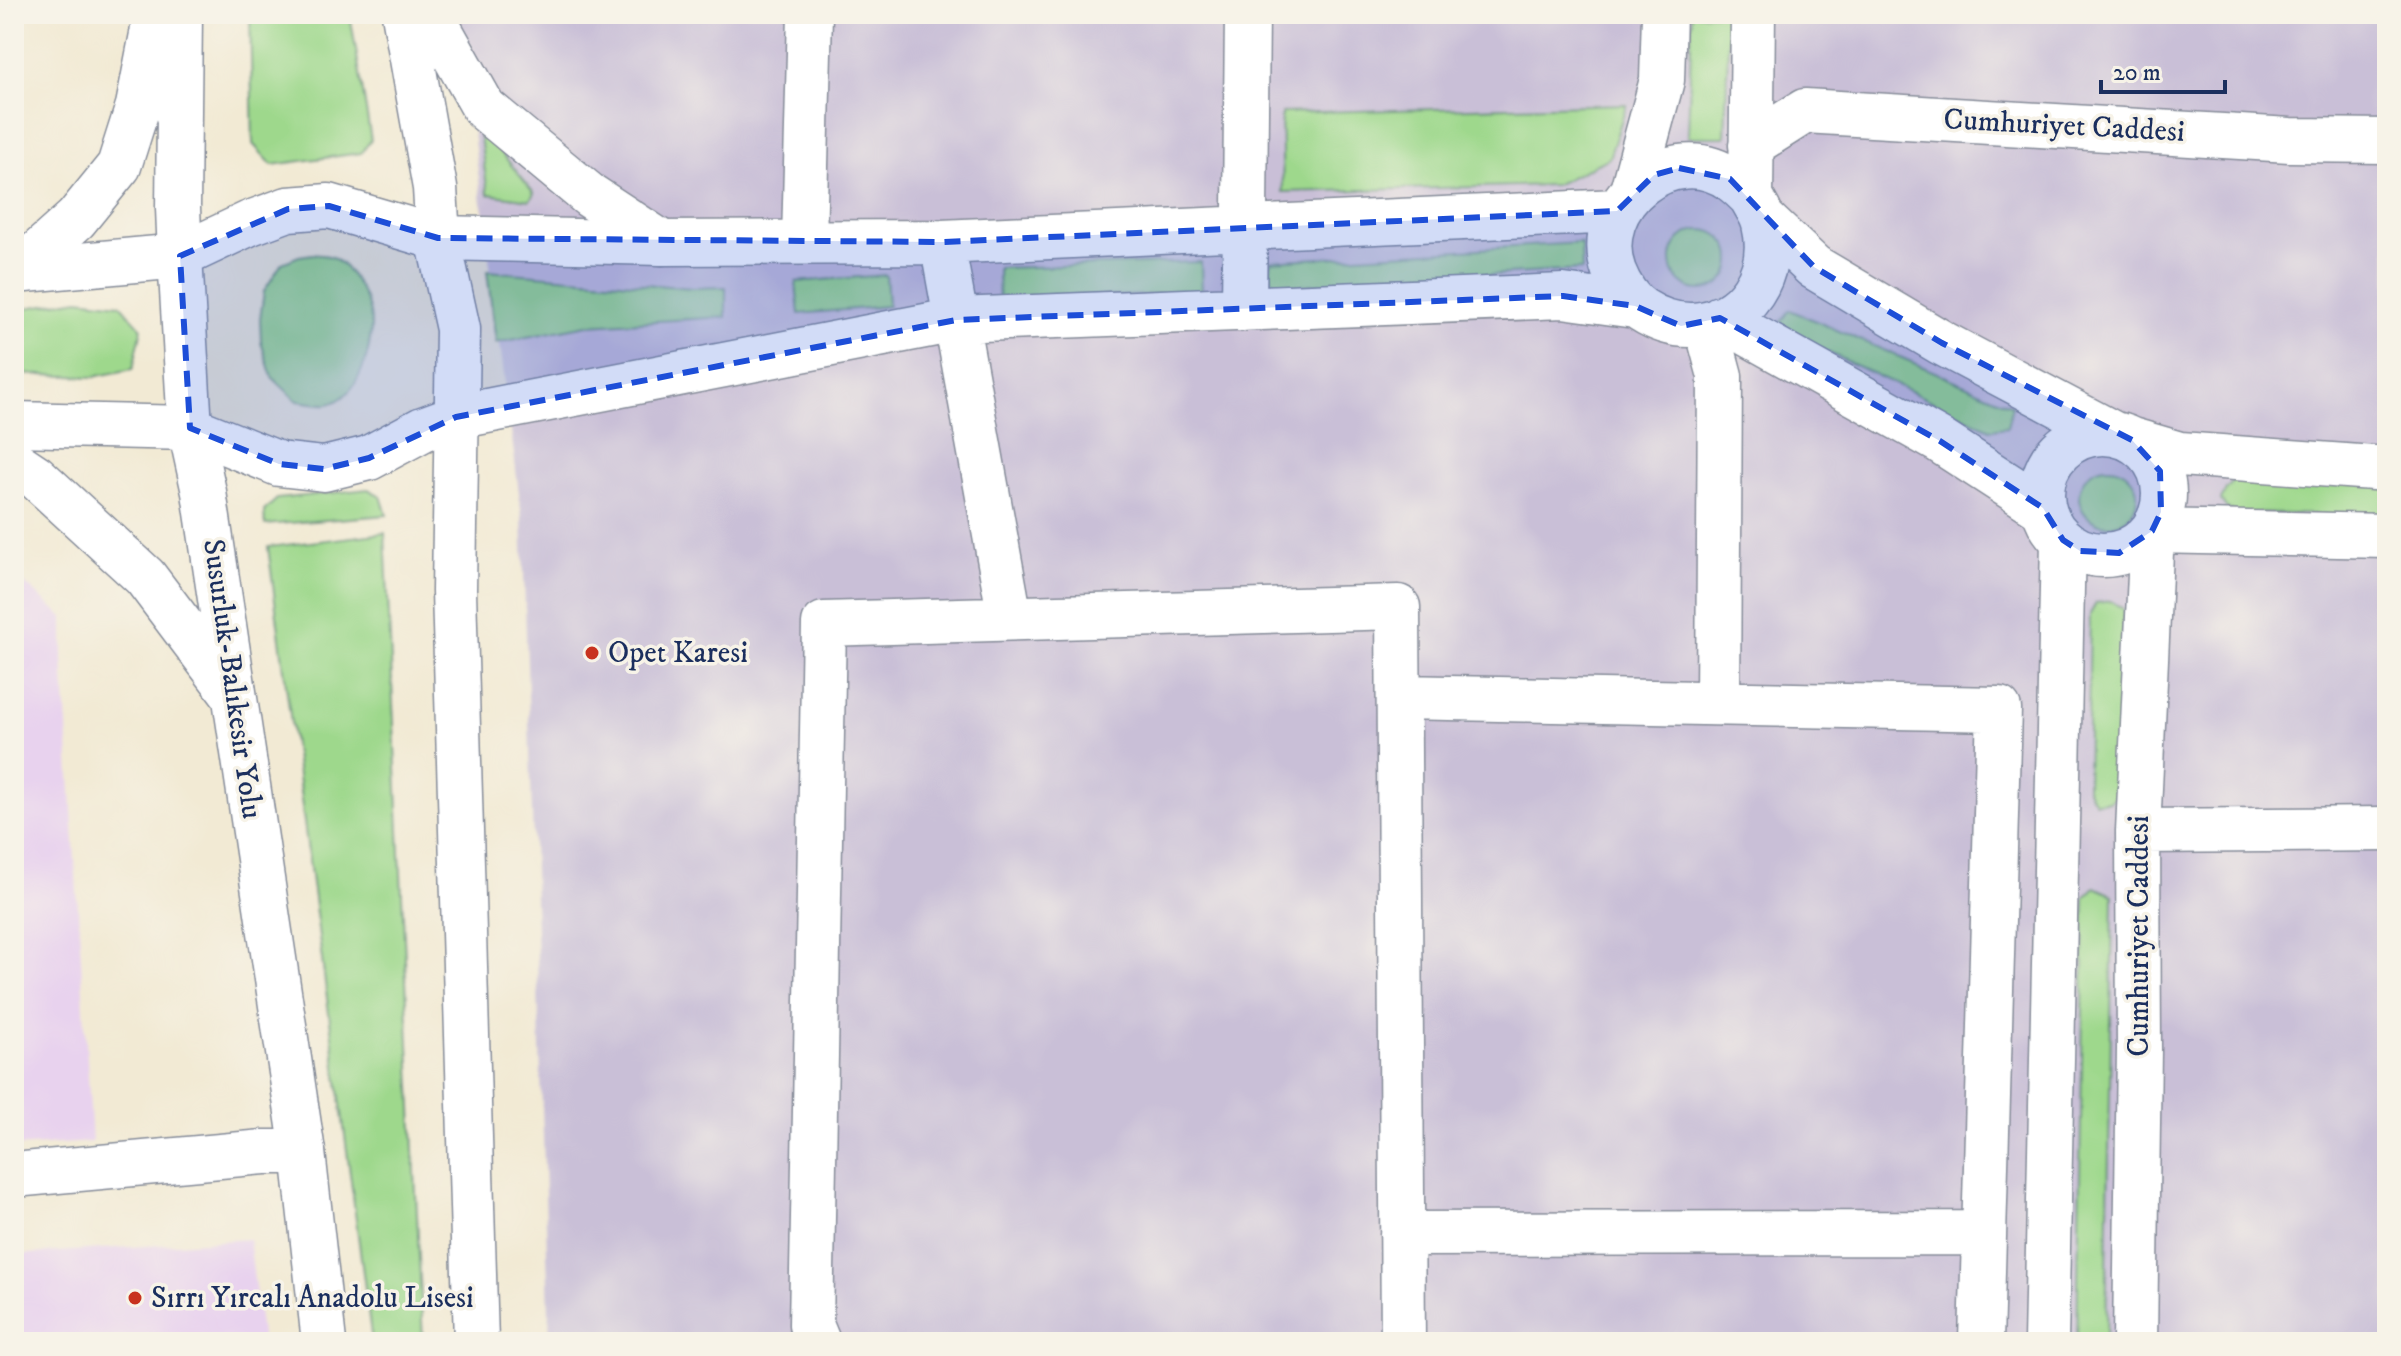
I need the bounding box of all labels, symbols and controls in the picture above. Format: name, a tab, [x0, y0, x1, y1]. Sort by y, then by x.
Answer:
scale bar	[2101, 44, 2225, 94]
text: 20 m	[2113, 58, 2161, 88]
street label: Cumhuriyet Caddesi	[1942, 101, 2186, 151]
street label: Susurluk-Balıkesir Yolu	[194, 537, 270, 821]
place label: Opet Karesi	[608, 635, 748, 672]
marker: Opet Karesi	[583, 644, 601, 662]
street label: Cumhuriyet Caddesi	[2121, 815, 2158, 1057]
place label: Sırrı Yırcalı Anadolu Lisesi	[151, 1280, 474, 1317]
marker: Sırrı Yırcalı Anadolu Lisesi	[126, 1289, 144, 1307]

